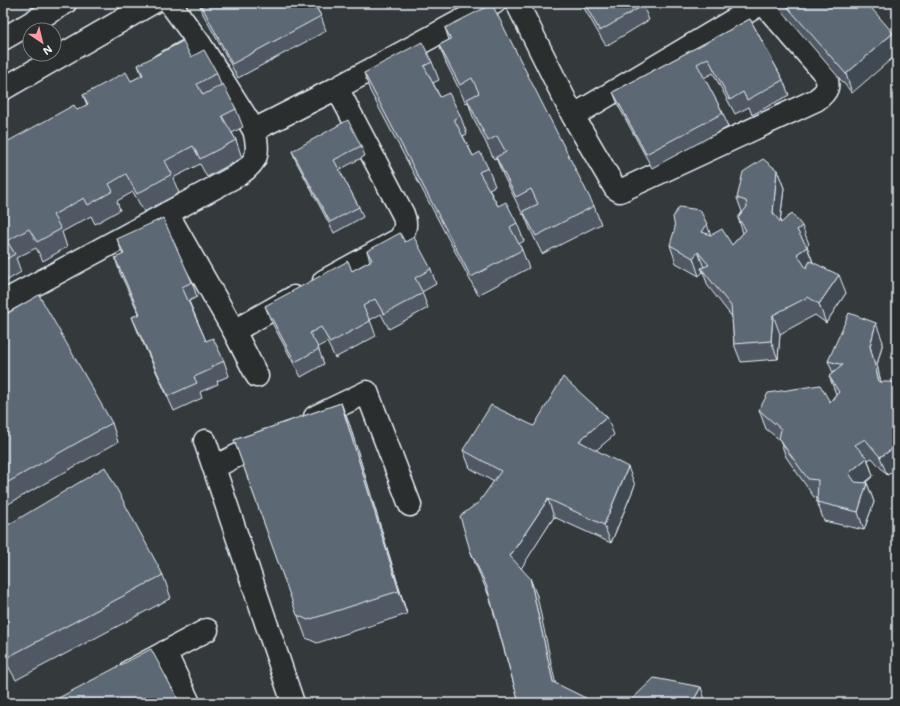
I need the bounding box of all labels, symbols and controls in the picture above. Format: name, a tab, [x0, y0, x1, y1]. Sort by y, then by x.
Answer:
north arrow	[22, 22, 62, 62]
text: N	[40, 42, 56, 59]

